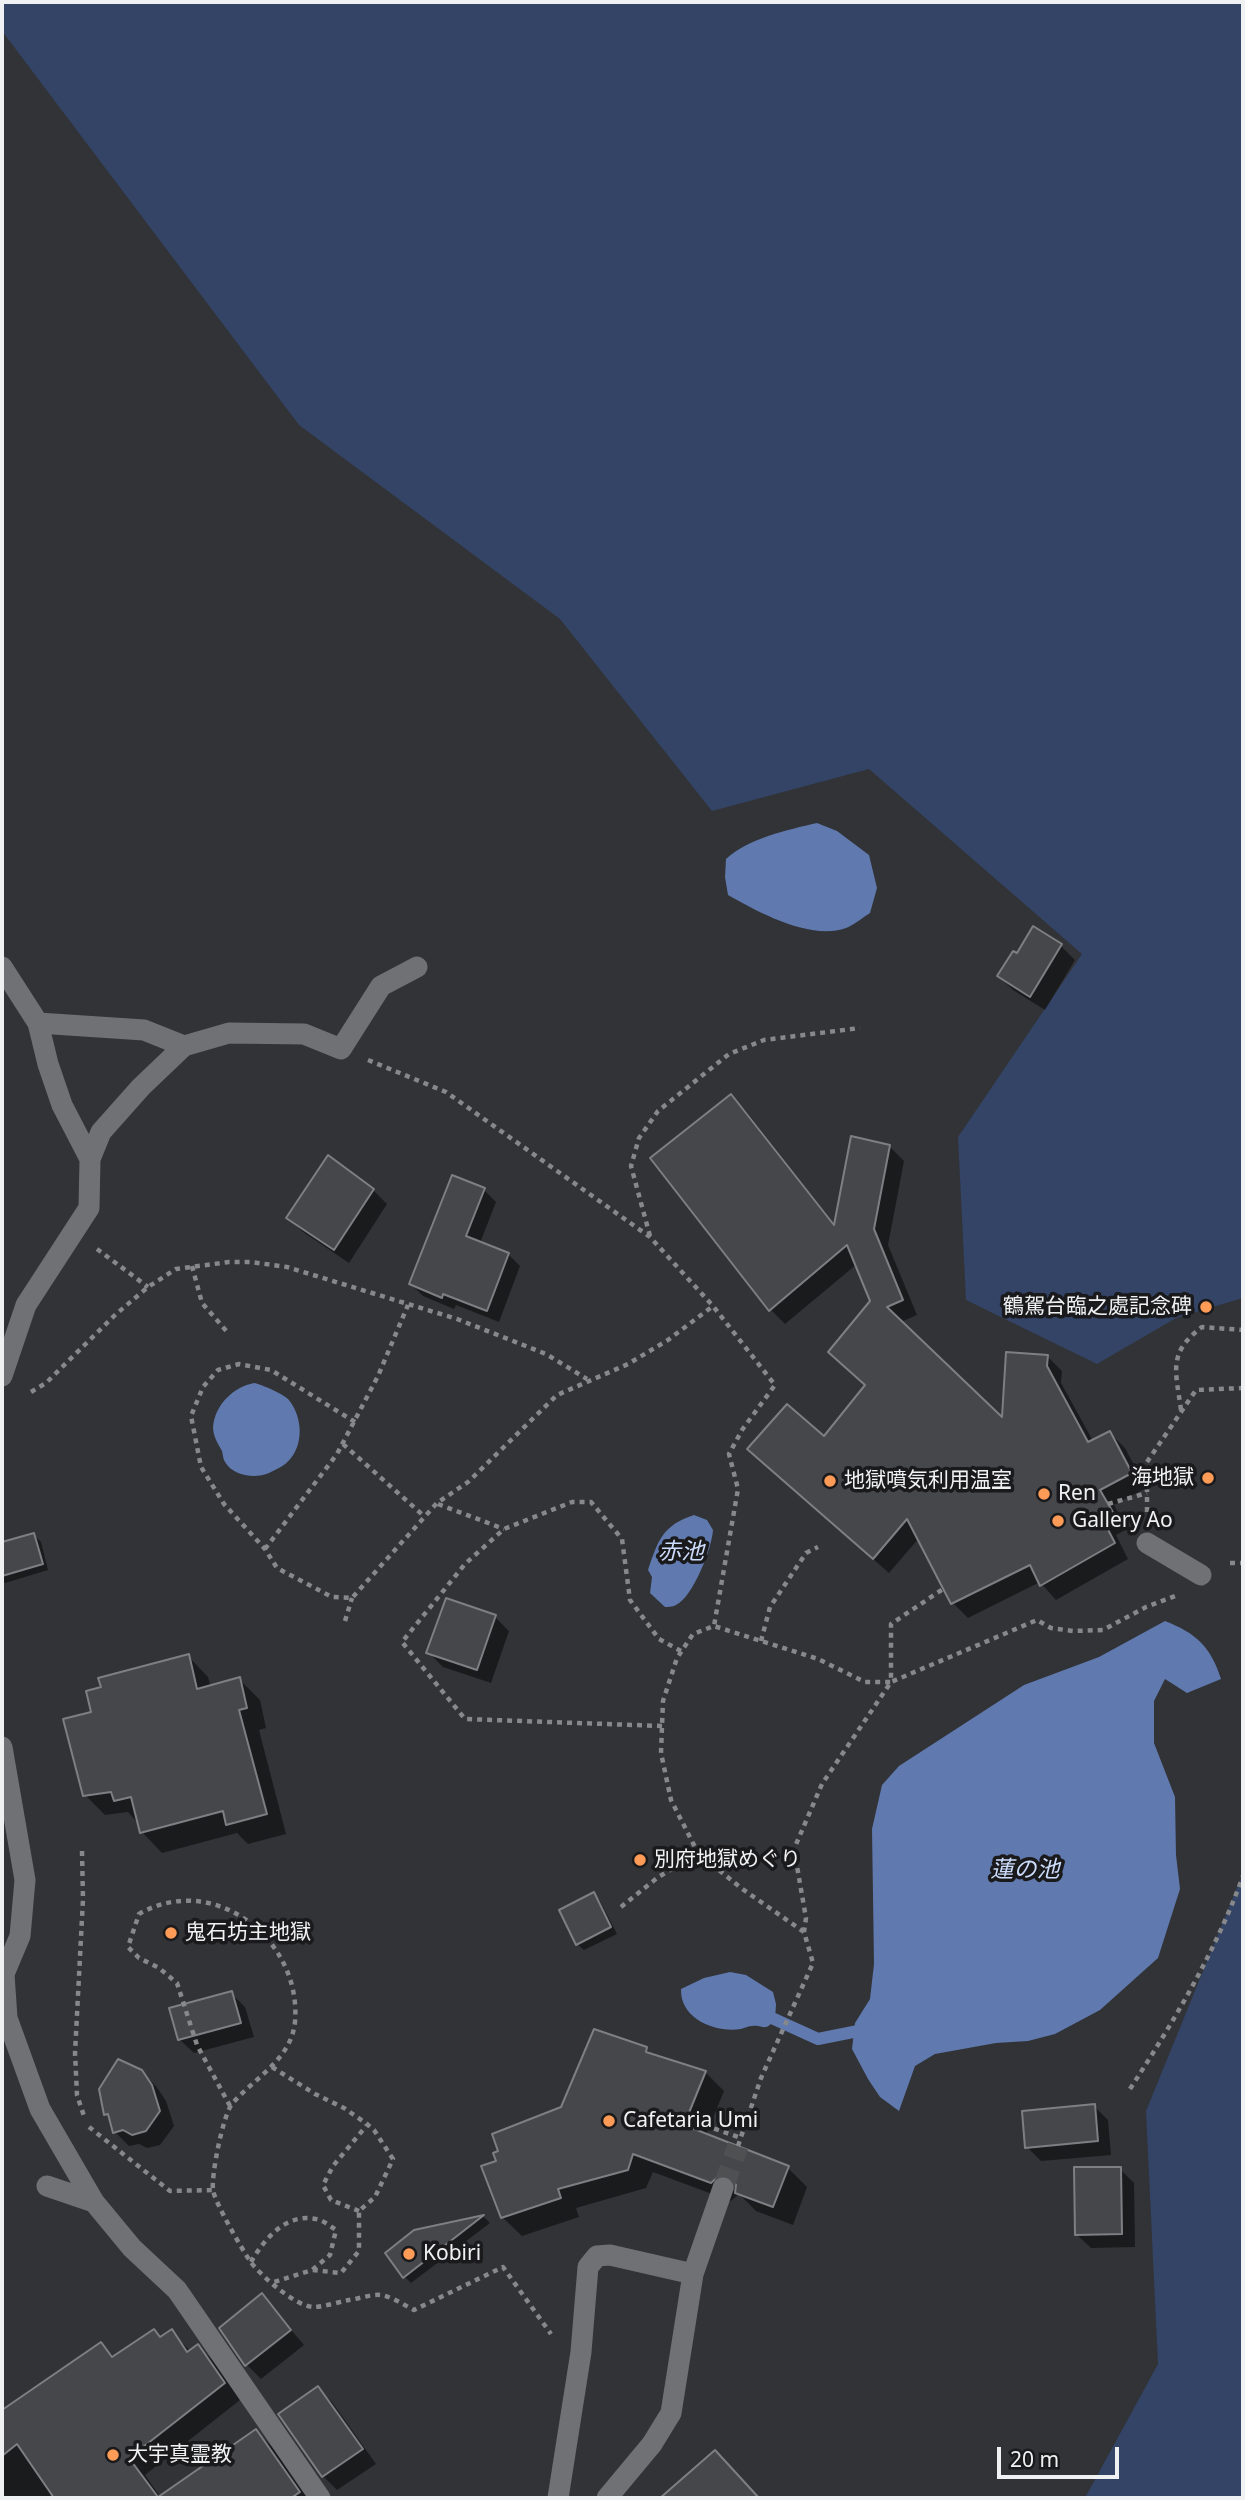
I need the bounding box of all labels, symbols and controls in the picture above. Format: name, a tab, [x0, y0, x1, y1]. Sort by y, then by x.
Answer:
place label: 鶴駕台臨之處記念碑	[1003, 1294, 1192, 1320]
marker: 鶴駕台臨之處記念碑	[1198, 1299, 1214, 1315]
place label: 海地獄	[1131, 1465, 1194, 1491]
place label: 地獄噴気利用温室	[844, 1468, 1012, 1494]
marker: 海地獄	[1200, 1470, 1216, 1486]
marker: 地獄噴気利用温室	[822, 1473, 838, 1489]
place label: Ren	[1058, 1481, 1096, 1507]
marker: Ren	[1036, 1486, 1052, 1502]
place label: Gallery Ao	[1072, 1508, 1173, 1534]
marker: Gallery Ao	[1050, 1513, 1066, 1529]
water label: 赤池	[658, 1538, 704, 1566]
place label: 別府地獄めぐり	[654, 1847, 801, 1873]
marker: 別府地獄めぐり	[632, 1852, 648, 1868]
water label: 蓮の池	[991, 1856, 1059, 1884]
place label: 鬼石坊主地獄	[185, 1920, 311, 1946]
marker: 鬼石坊主地獄	[163, 1925, 179, 1941]
place label: Cafetaria Umi	[623, 2108, 758, 2134]
marker: Cafetaria Umi	[601, 2113, 617, 2129]
place label: Kobiri	[423, 2241, 481, 2267]
marker: Kobiri	[401, 2246, 417, 2262]
scale bar	[1000, 2434, 1122, 2478]
place label: 大宇真霊教	[127, 2442, 232, 2468]
text: 20 m	[1010, 2445, 1059, 2473]
marker: 大宇真霊教	[105, 2447, 121, 2463]

